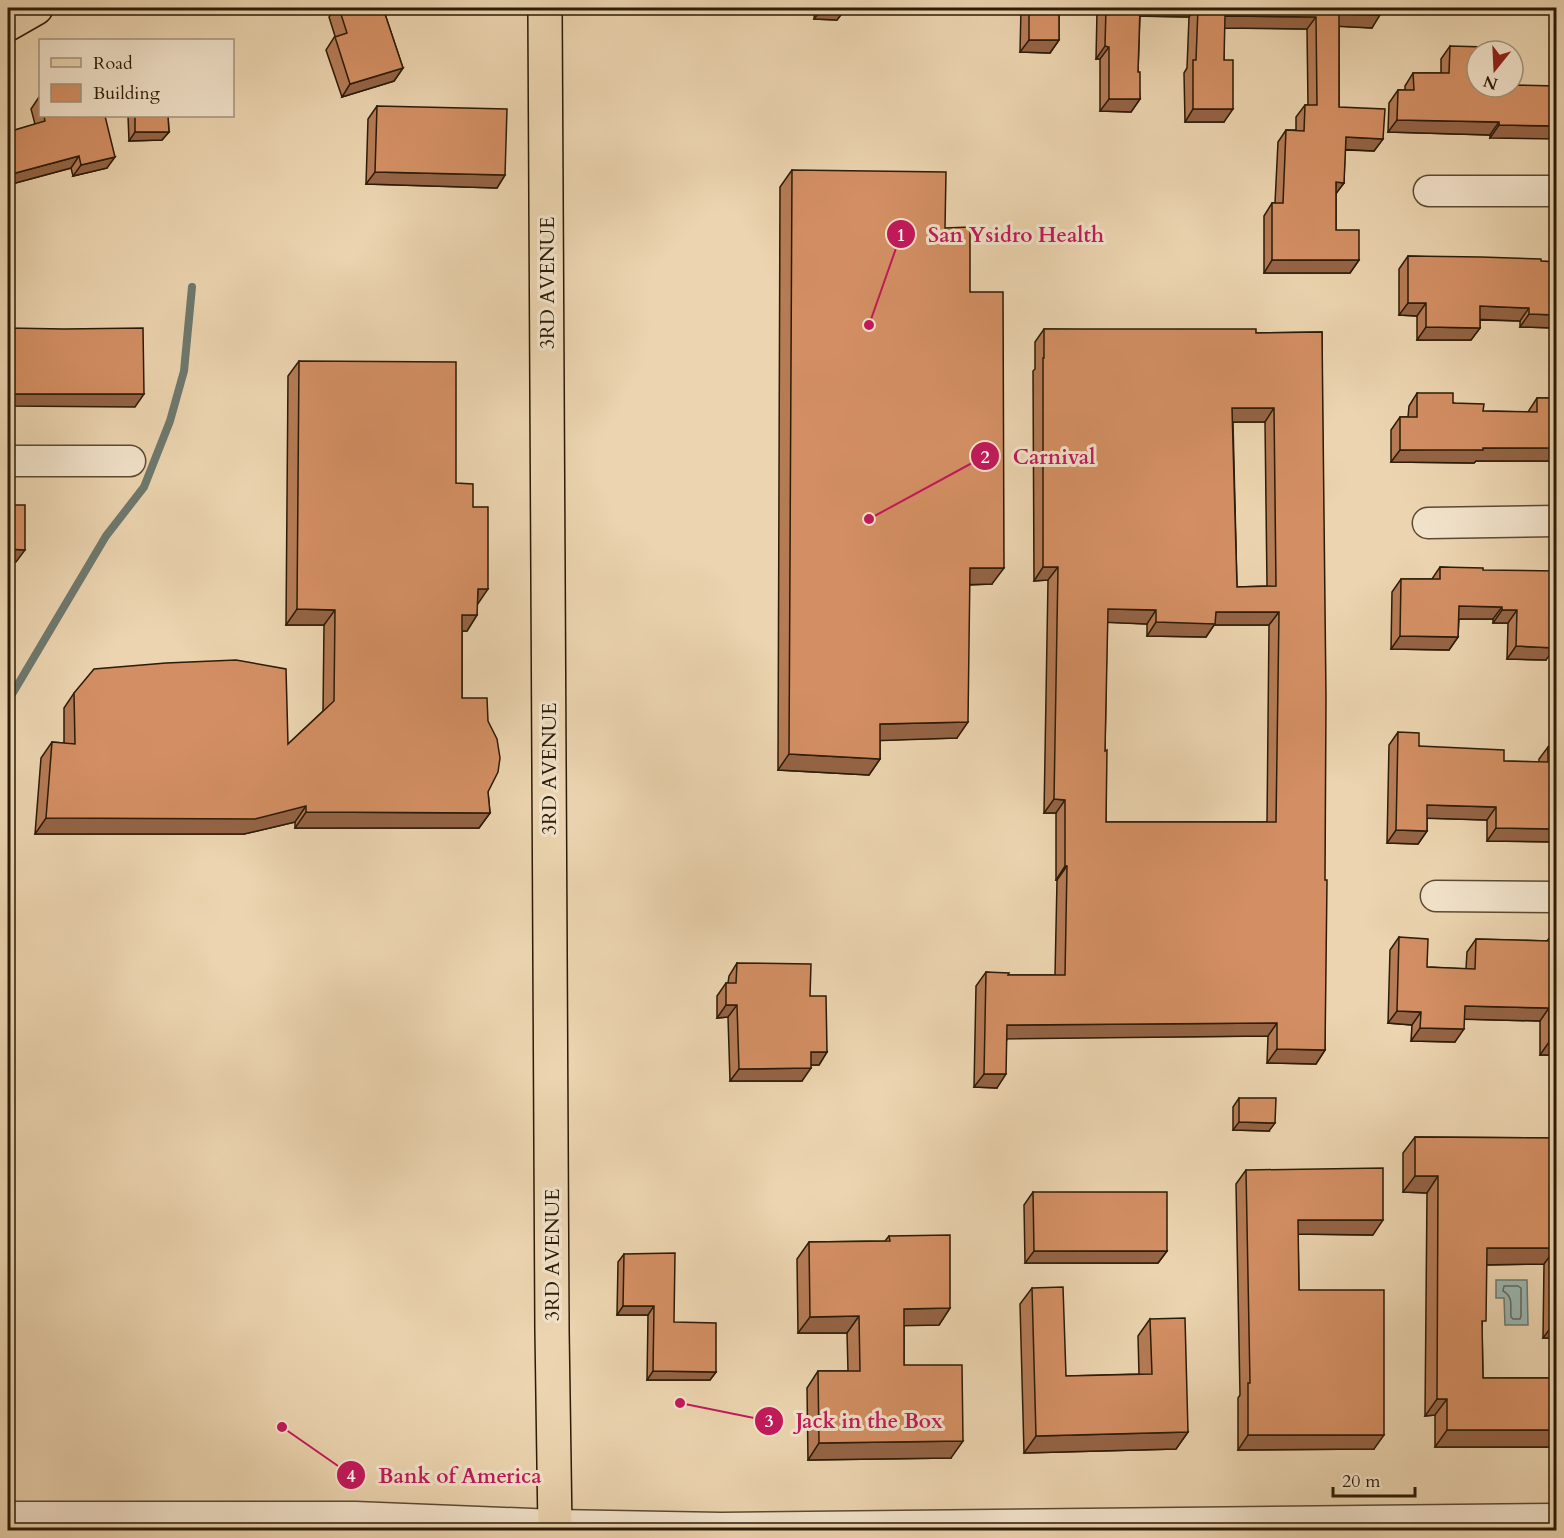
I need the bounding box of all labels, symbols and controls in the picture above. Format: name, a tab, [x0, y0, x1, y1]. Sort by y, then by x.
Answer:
legend	[39, 39, 234, 117]
north arrow	[1465, 39, 1525, 99]
text: Road	[93, 51, 133, 76]
text: N	[1481, 70, 1501, 95]
text: Building	[93, 81, 161, 106]
callout: San Ysidro Health	[886, 215, 1116, 254]
street label: 3RD AVENUE	[534, 217, 561, 349]
text: San Ysidro Health	[928, 221, 1104, 250]
text: 1	[896, 223, 906, 248]
callout: Carnival	[970, 437, 1107, 476]
text: Carnival	[1013, 443, 1095, 472]
text: 2	[980, 445, 990, 470]
street label: 3RD AVENUE	[536, 703, 563, 835]
street label: 3RD AVENUE	[539, 1189, 566, 1321]
callout: Jack in the Box	[754, 1401, 955, 1440]
text: Jack in the Box	[792, 1407, 943, 1436]
text: 3	[764, 1409, 774, 1434]
callout: Bank of America	[336, 1456, 554, 1495]
scale bar	[1333, 1460, 1416, 1498]
text: Bank of America	[378, 1462, 542, 1491]
text: 4	[346, 1464, 356, 1489]
text: 20 m	[1342, 1469, 1381, 1494]

